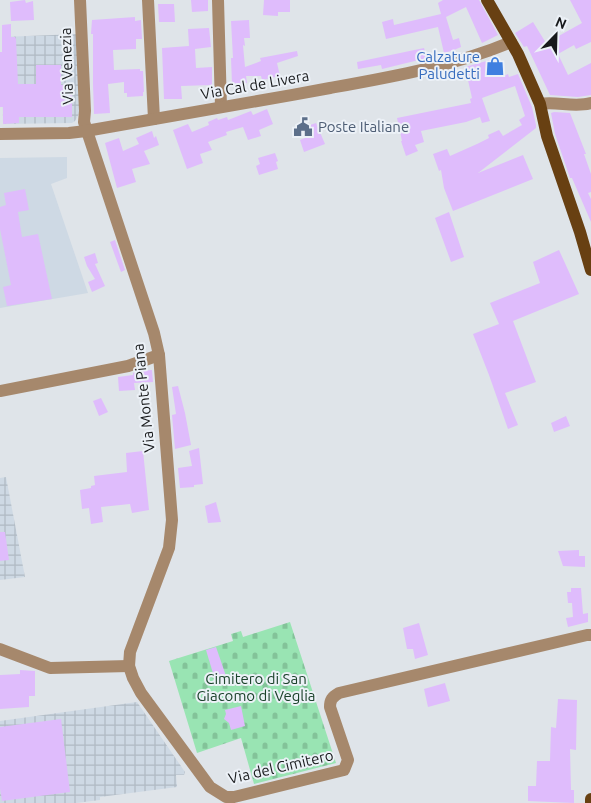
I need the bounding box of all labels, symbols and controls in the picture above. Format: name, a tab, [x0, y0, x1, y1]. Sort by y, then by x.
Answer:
north arrow	[531, 10, 581, 60]
text: N	[553, 14, 569, 32]
street label: Via Venezia	[57, 27, 76, 105]
place label: Calzature Paludetti	[416, 48, 480, 82]
shop icon: Calzature Paludetti	[484, 55, 506, 77]
street label: Via Cal de Livera	[199, 67, 310, 102]
public building icon: Poste Italiane	[292, 116, 314, 138]
place label: Poste Italiane	[318, 118, 409, 135]
street label: Via Monte Piana	[129, 343, 158, 453]
park label: Cimitero di San Giacomo di Veglia	[196, 670, 316, 704]
street label: Via del Cimitero	[227, 746, 335, 787]

